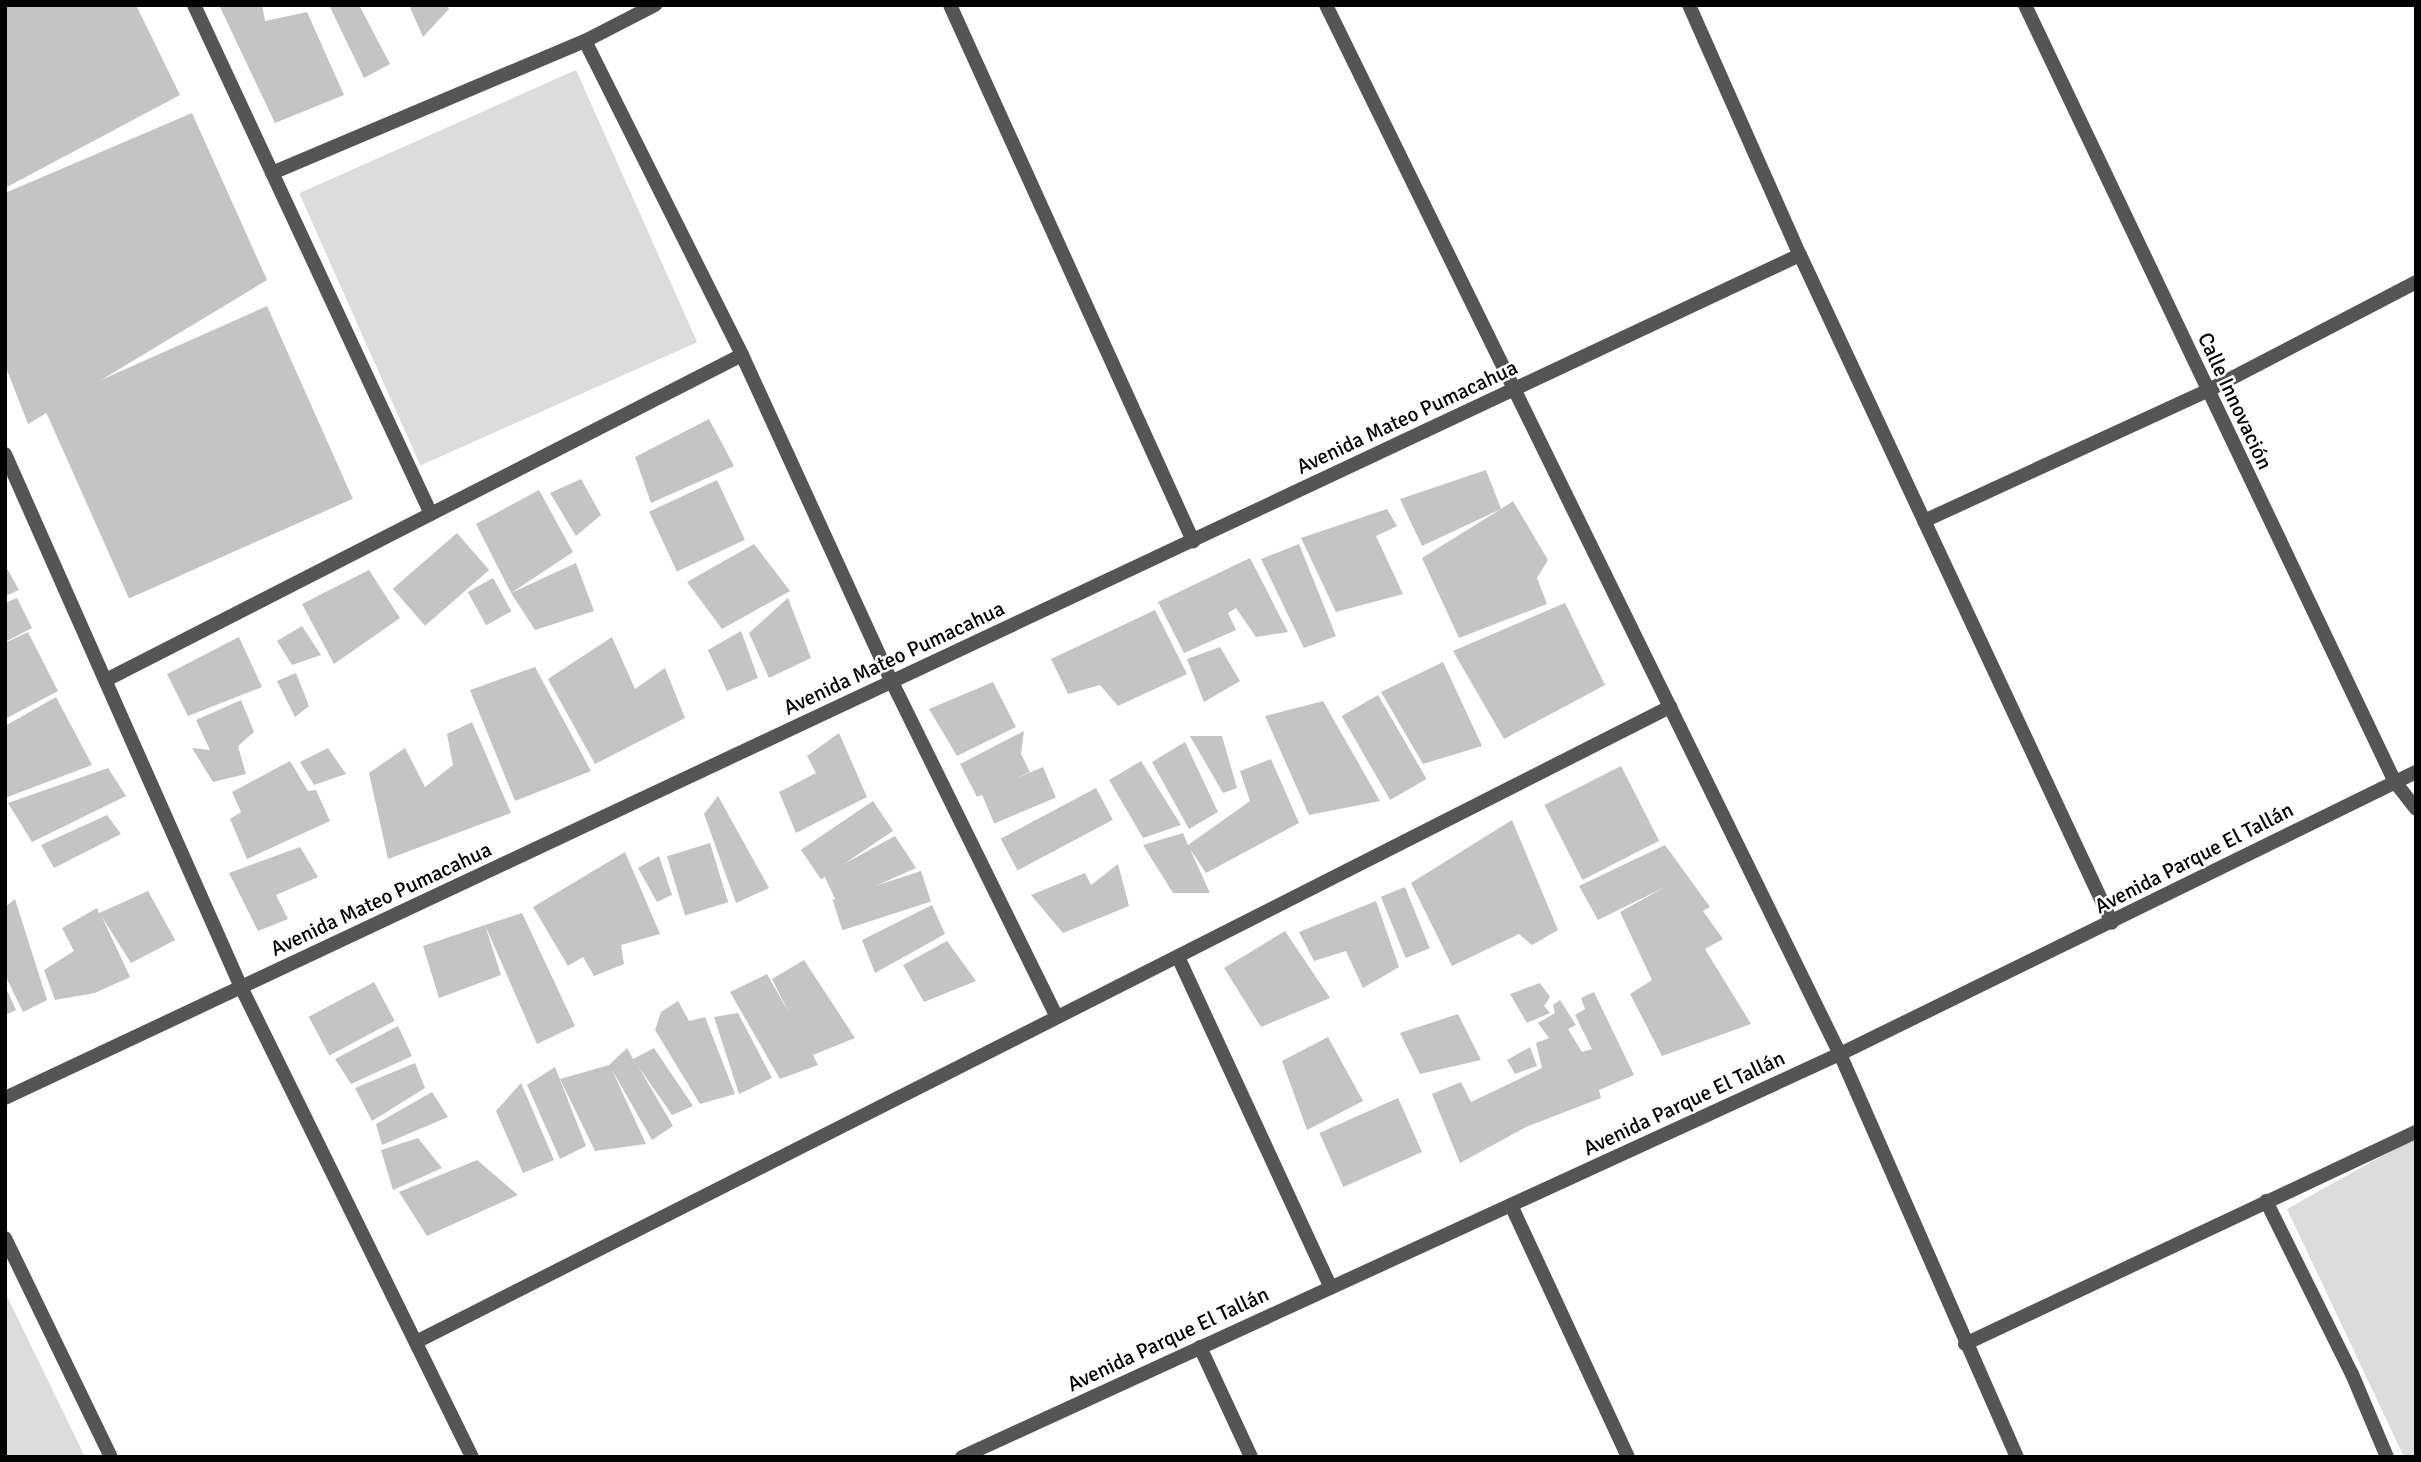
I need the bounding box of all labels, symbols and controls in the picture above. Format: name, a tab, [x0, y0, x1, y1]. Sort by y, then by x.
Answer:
street label: Calle Innovación	[2192, 328, 2278, 474]
street label: Avenida Mateo Pumacahua	[1292, 355, 1522, 479]
street label: Avenida Mateo Pumacahua	[779, 596, 1009, 720]
street label: Avenida Parque El Tallán	[2090, 797, 2298, 919]
street label: Avenida Mateo Pumacahua	[266, 837, 496, 961]
street label: Avenida Parque El Tallán	[1579, 1045, 1789, 1161]
street label: Avenida Parque El Tallán	[1063, 1281, 1273, 1397]

